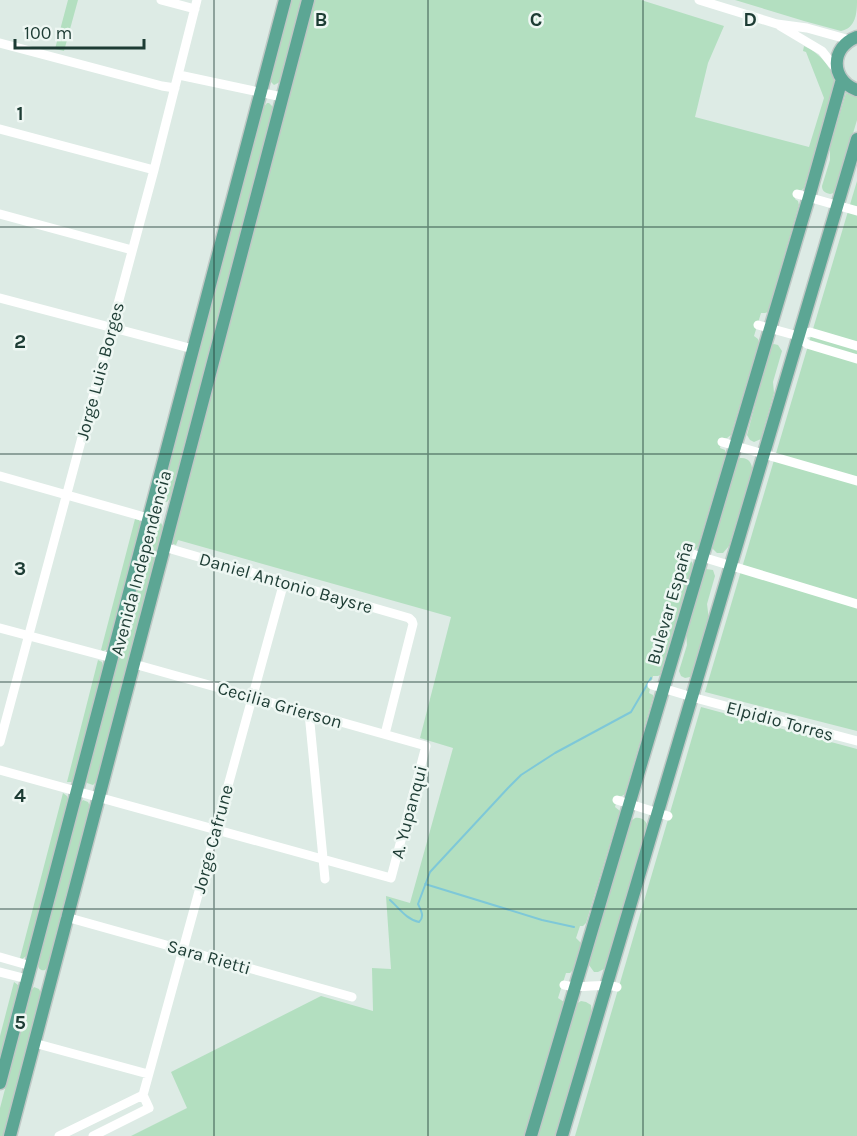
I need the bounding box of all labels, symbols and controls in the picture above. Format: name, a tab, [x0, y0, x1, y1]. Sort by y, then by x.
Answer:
text: B	[315, 8, 327, 31]
text: C	[530, 8, 542, 31]
text: D	[743, 8, 757, 31]
scale bar	[15, 12, 144, 50]
text: 100 m	[24, 22, 72, 44]
text: 1	[16, 102, 24, 125]
street label: Jorge Luis Borges	[71, 300, 129, 442]
text: 2	[14, 330, 26, 353]
street label: Avenida Independencia	[106, 468, 176, 658]
street label: Bulevar España	[642, 539, 698, 667]
street label: Daniel Antonio Baysre	[197, 548, 375, 618]
text: 3	[14, 557, 26, 580]
street label: Cecilia Grierson	[215, 677, 345, 733]
street label: Elpidio Torres	[724, 696, 836, 746]
street label: A. Yupanqui	[386, 763, 432, 861]
street label: Jorge Cafrune	[188, 782, 238, 896]
text: 4	[14, 784, 26, 807]
street label: Sara Rietti	[165, 935, 253, 979]
text: 5	[14, 1011, 26, 1034]

